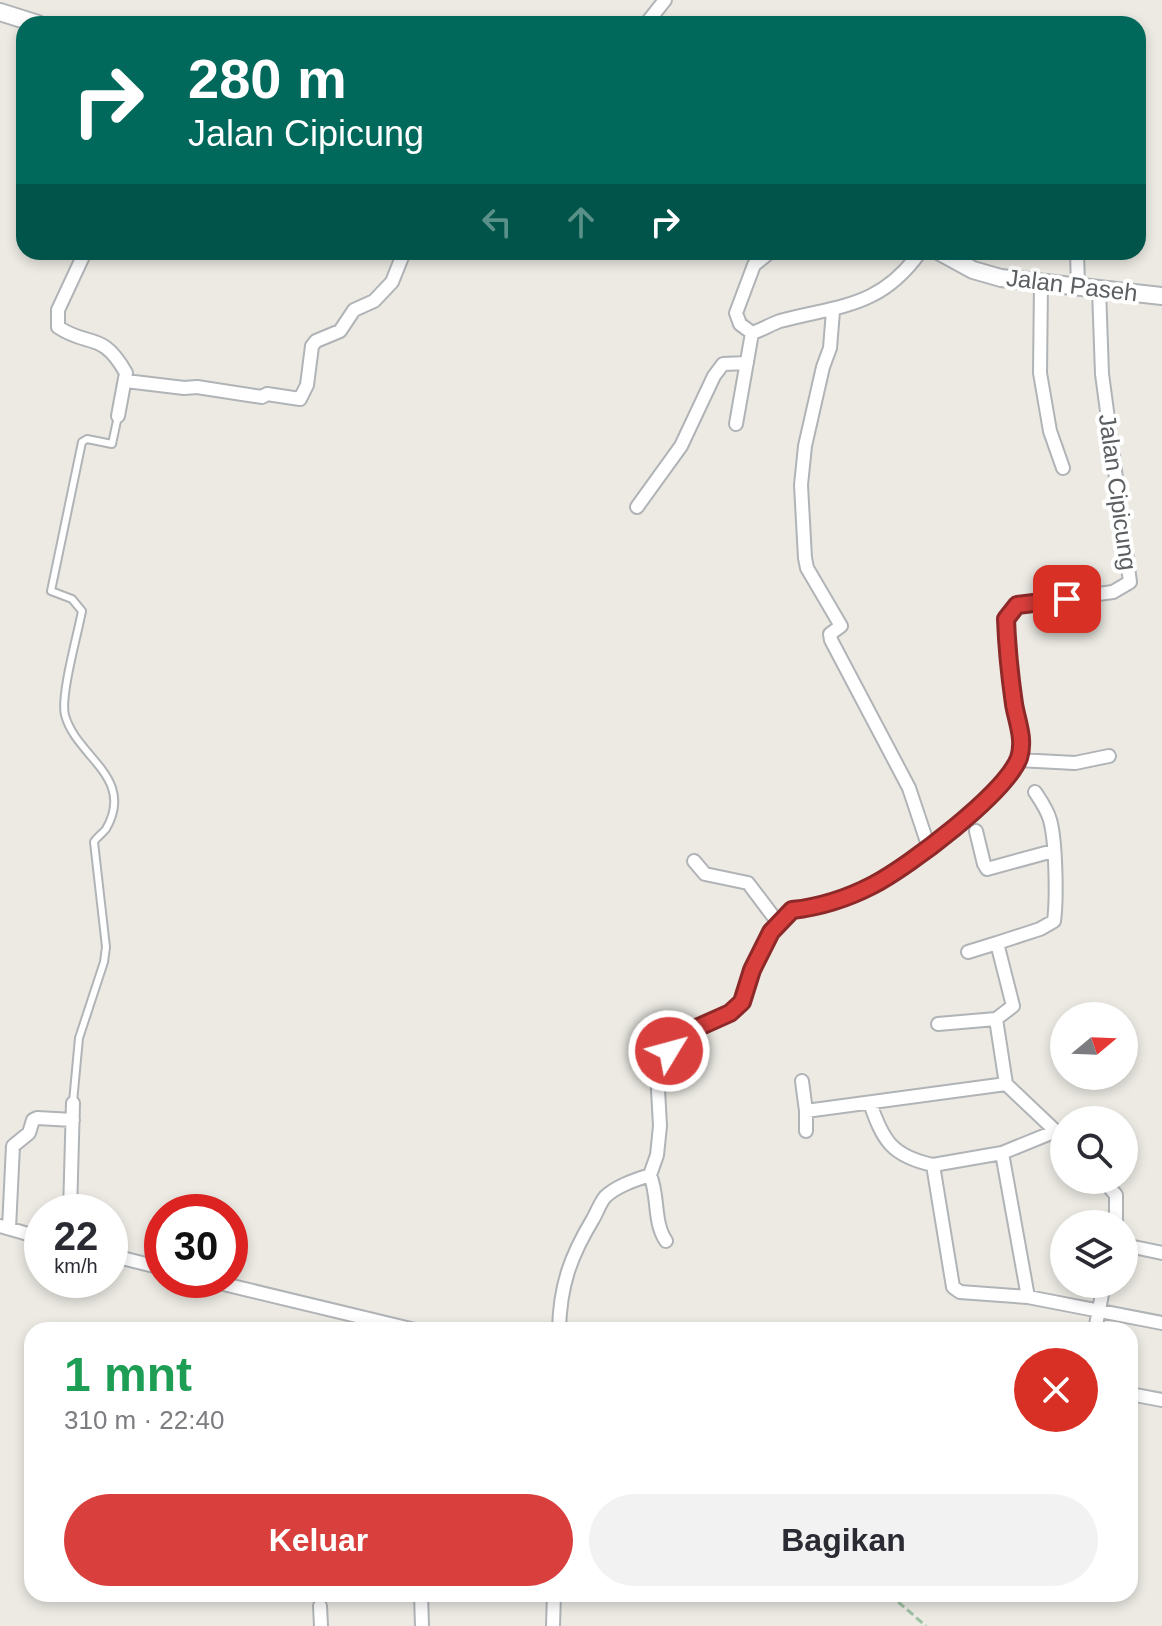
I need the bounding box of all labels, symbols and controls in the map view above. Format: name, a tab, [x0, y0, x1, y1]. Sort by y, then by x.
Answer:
text: 280 m	[188, 47, 347, 110]
icon: right	[56, 48, 160, 152]
text: Jalan Cipicung	[188, 113, 424, 154]
icon: left	[475, 200, 519, 244]
icon: ahead	[559, 200, 603, 244]
icon: right	[643, 200, 687, 244]
street label: Jalan Paseh	[1005, 264, 1139, 306]
street label: Jalan Cipicung	[1094, 412, 1142, 572]
pin	[1033, 565, 1101, 633]
icon: arrive	[1045, 577, 1089, 621]
north arrow	[1050, 1002, 1138, 1090]
map controls	[1050, 1002, 1138, 1298]
position arrow	[627, 1009, 711, 1093]
button: search	[1050, 1106, 1138, 1194]
speed limit sign: 30	[144, 1194, 248, 1298]
button: layers	[1050, 1210, 1138, 1298]
text: 22	[54, 1214, 98, 1258]
text: km/h	[54, 1255, 98, 1277]
text: 1 mnt	[64, 1348, 192, 1401]
button: close	[1014, 1348, 1098, 1432]
text: 310 m · 22:40	[64, 1405, 224, 1435]
button: Keluar	[64, 1494, 573, 1586]
button: Bagikan	[589, 1494, 1098, 1586]

